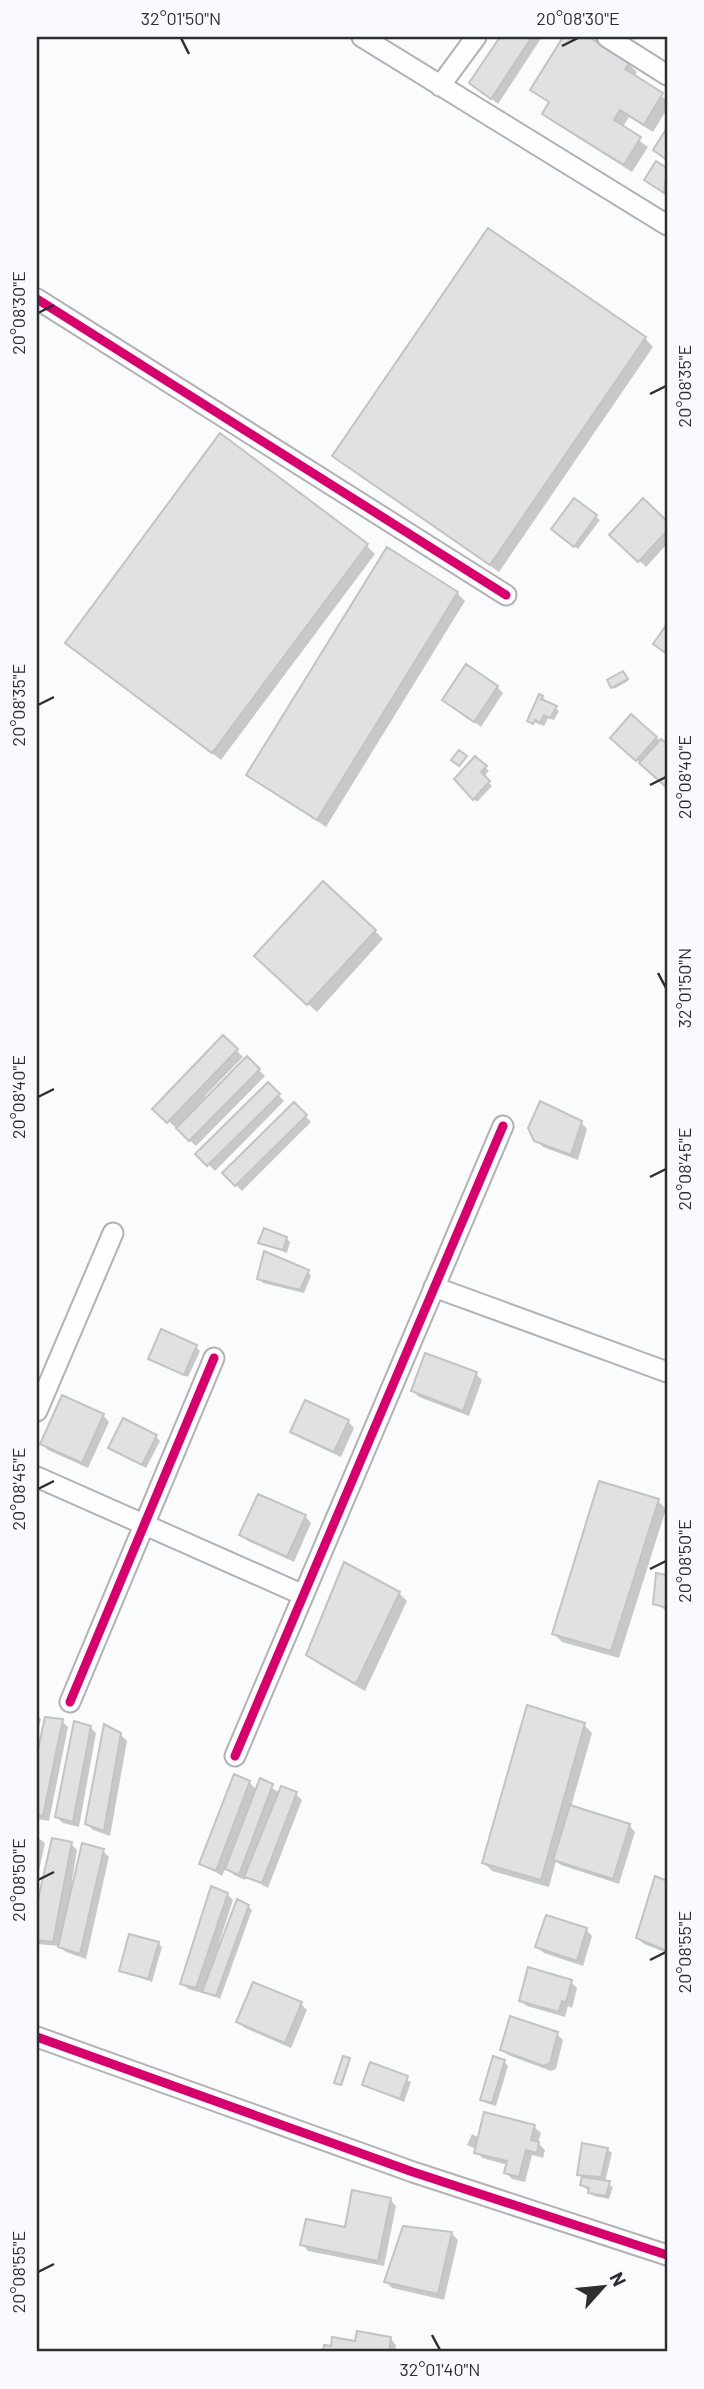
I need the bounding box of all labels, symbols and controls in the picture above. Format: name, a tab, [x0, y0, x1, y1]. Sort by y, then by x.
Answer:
text: 32°01'50"N	[141, 7, 221, 29]
text: 20°08'30"E	[536, 7, 620, 29]
text: 20°08'30"E	[7, 271, 29, 355]
text: 20°08'35"E	[673, 345, 695, 427]
text: 20°08'35"E	[7, 664, 29, 746]
text: 20°08'40"E	[673, 735, 695, 819]
text: 32°01'50"N	[673, 948, 695, 1028]
text: 20°08'40"E	[7, 1055, 29, 1139]
text: 20°08'45"E	[673, 1127, 695, 1211]
text: 20°08'45"E	[7, 1447, 29, 1531]
text: 20°08'50"E	[673, 1519, 695, 1603]
text: 20°08'50"E	[7, 1838, 29, 1922]
text: 20°08'55"E	[673, 1911, 695, 1993]
text: 20°08'55"E	[7, 2231, 29, 2313]
north arrow	[568, 2252, 638, 2322]
text: N	[605, 2268, 632, 2290]
text: 32°01'40"N	[400, 2358, 480, 2380]

